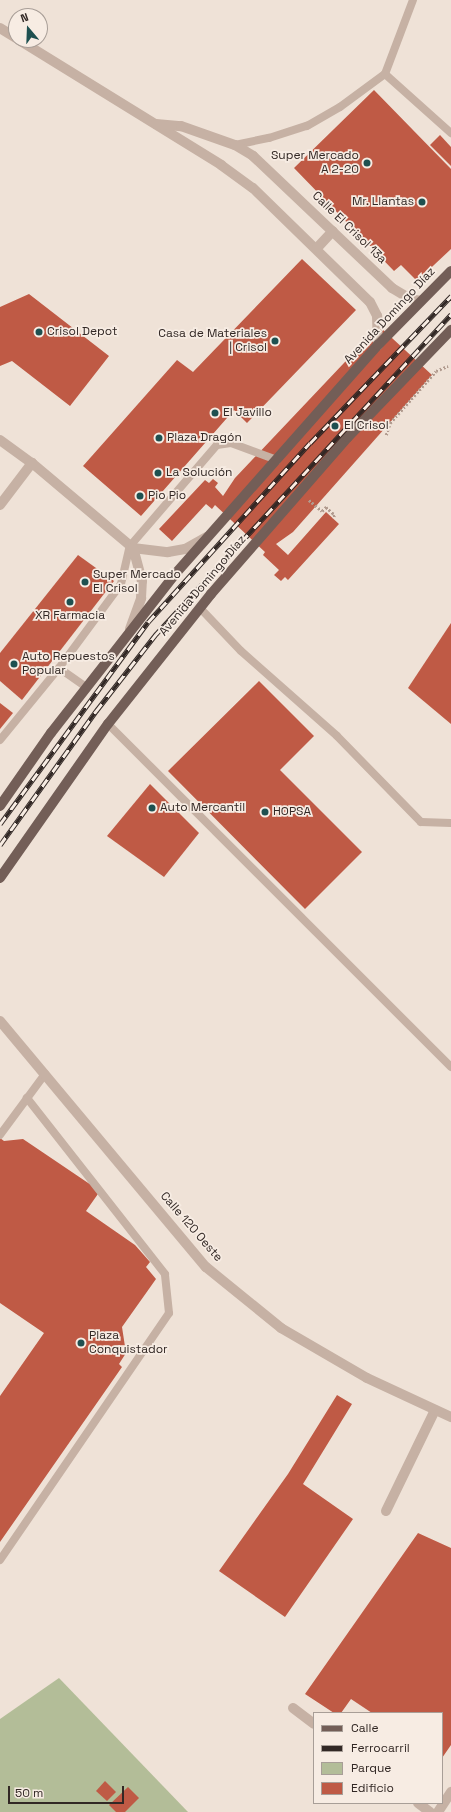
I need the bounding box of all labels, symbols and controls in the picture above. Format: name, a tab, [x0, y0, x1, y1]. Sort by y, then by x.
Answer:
north arrow	[8, 8, 48, 48]
text: N	[19, 10, 30, 25]
place label: Super Mercado A 2-20	[271, 149, 359, 177]
marker: Super Mercado A 2-20	[362, 158, 372, 168]
street label: Calle El Crisol 13a	[309, 189, 389, 267]
place label: Mr. Llantas	[351, 195, 414, 209]
marker: Mr. Llantas	[417, 197, 427, 207]
street label: Avenida Domingo Díaz	[341, 265, 439, 367]
place label: Crisol Depot	[47, 325, 117, 339]
marker: Crisol Depot	[34, 327, 44, 337]
place label: Casa de Materiales | Crisol	[158, 327, 267, 355]
marker: Casa de Materiales | Crisol	[270, 336, 280, 346]
place label: El Javillo	[223, 406, 272, 420]
marker: El Javillo	[210, 408, 220, 418]
place label: El Crisol	[344, 419, 389, 433]
marker: El Crisol	[329, 420, 341, 432]
place label: Plaza Dragón	[167, 431, 242, 445]
marker: Plaza Dragón	[154, 433, 164, 443]
place label: La Solución	[166, 466, 232, 480]
marker: La Solución	[153, 468, 163, 478]
place label: Pio Pio	[148, 489, 186, 503]
marker: Pio Pio	[135, 491, 145, 501]
street label: Avenida Domingo Díaz	[157, 533, 249, 639]
place label: Super Mercado El Crisol	[93, 568, 181, 596]
marker: Super Mercado El Crisol	[80, 577, 90, 587]
marker: XR Farmacia	[65, 597, 75, 607]
place label: XR Farmacia	[35, 609, 105, 623]
place label: Auto Repuestos Popular	[22, 650, 115, 678]
marker: Auto Repuestos Popular	[9, 659, 19, 669]
place label: Auto Mercantil	[160, 801, 245, 815]
marker: Auto Mercantil	[147, 803, 157, 813]
place label: HOPSA	[273, 805, 311, 819]
marker: HOPSA	[260, 807, 270, 817]
street label: Calle 120 Oeste	[157, 1189, 225, 1265]
place label: Plaza Conquistador	[89, 1329, 168, 1357]
marker: Plaza Conquistador	[76, 1338, 86, 1348]
legend	[313, 1712, 443, 1804]
text: Calle	[351, 1720, 379, 1736]
text: Ferrocarril	[351, 1740, 410, 1756]
text: Parque	[351, 1760, 391, 1776]
scale bar	[10, 1778, 126, 1804]
text: Edificio	[351, 1780, 394, 1796]
text: 50 m	[15, 1785, 43, 1801]

